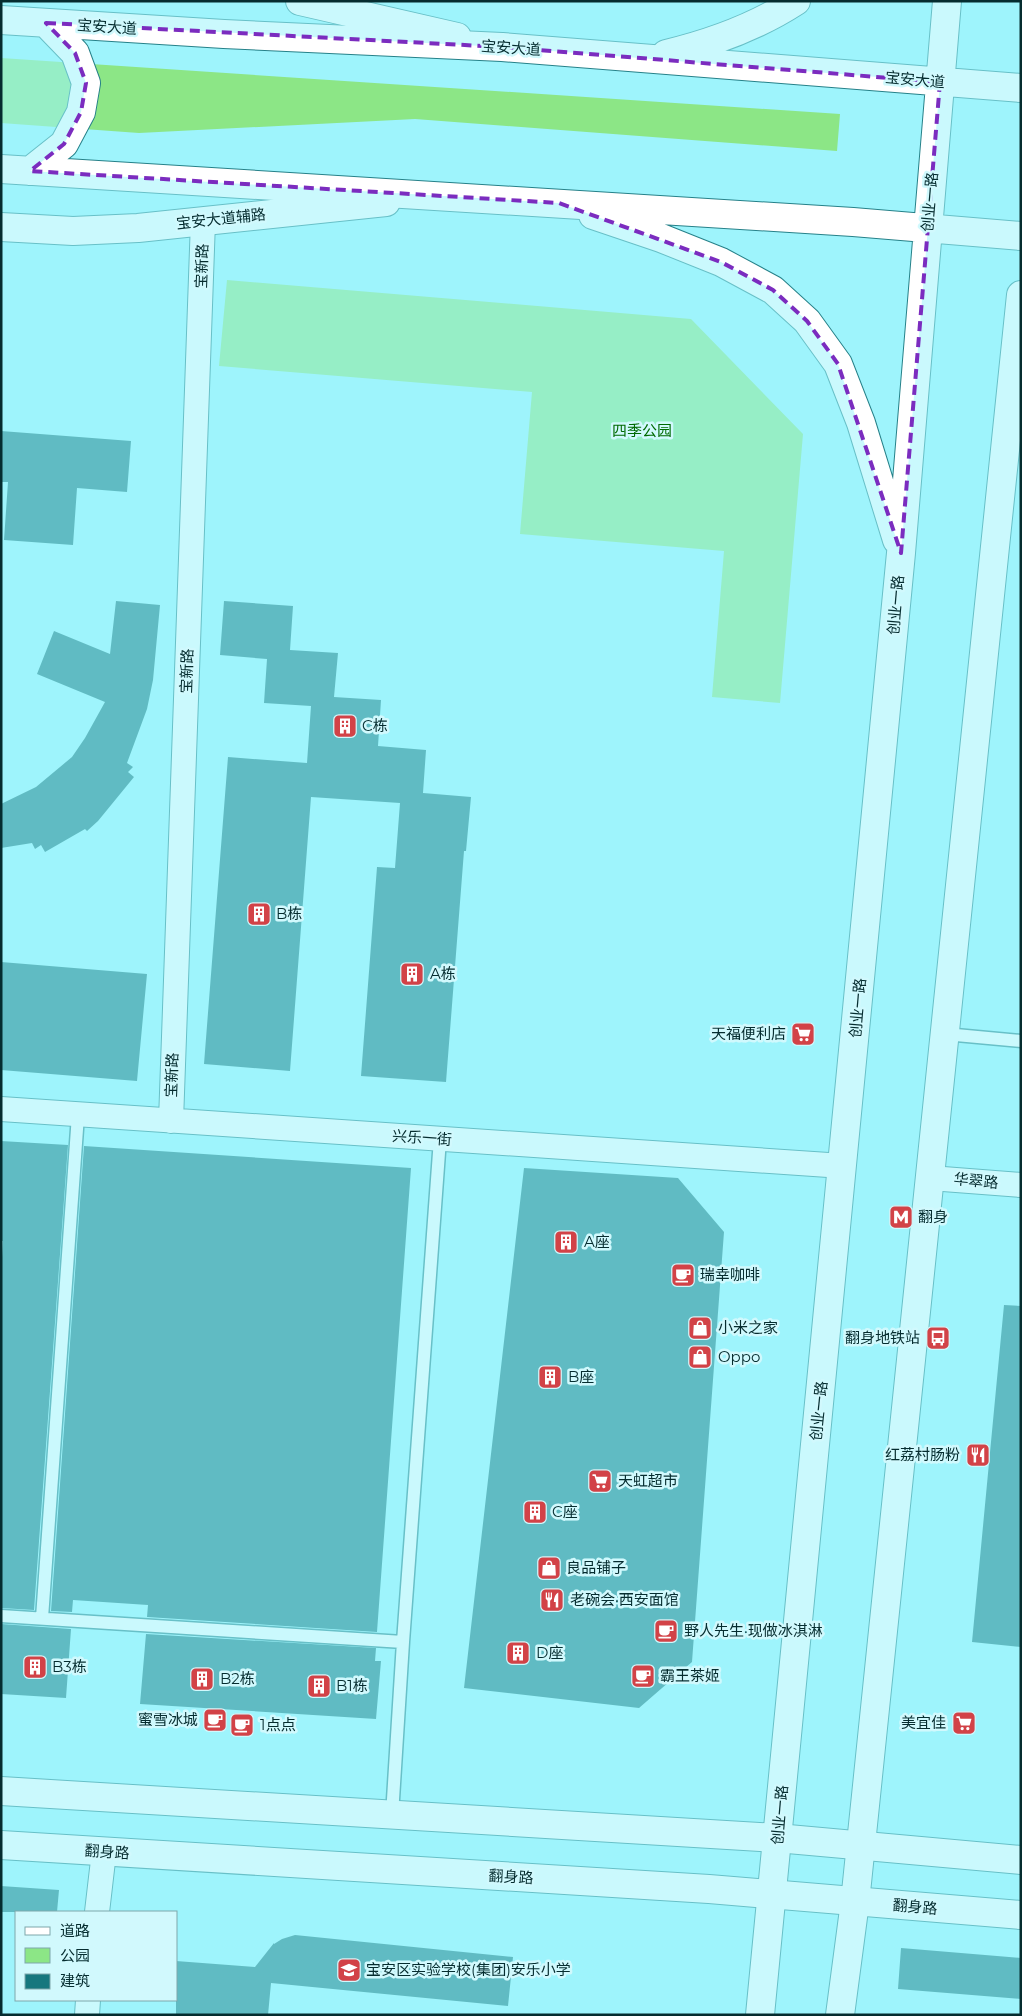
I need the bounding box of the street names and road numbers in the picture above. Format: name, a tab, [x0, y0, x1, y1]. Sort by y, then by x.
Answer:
street label: 宝安大道	[76, 15, 138, 38]
street label: 宝安大道	[480, 36, 542, 59]
street label: 宝安大道	[884, 67, 946, 92]
street label: 创业一路	[917, 171, 942, 233]
street label: 宝安大道辅路	[175, 204, 267, 233]
street label: 宝新路	[191, 243, 212, 289]
street label: 创业一路	[883, 574, 908, 636]
street label: 宝新路	[176, 648, 197, 694]
street label: 创业一路	[845, 977, 870, 1039]
street label: 宝新路	[161, 1052, 182, 1098]
street label: 兴乐一街	[391, 1126, 453, 1149]
street label: 华翠路	[953, 1169, 999, 1192]
street label: 创业一路	[806, 1380, 831, 1442]
street label: 创业一路	[767, 1784, 792, 1846]
street label: 翻身路	[84, 1840, 130, 1863]
street label: 翻身路	[488, 1866, 534, 1887]
street label: 翻身路	[892, 1895, 938, 1918]

